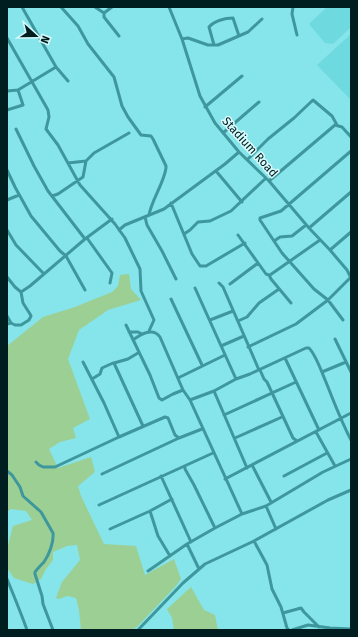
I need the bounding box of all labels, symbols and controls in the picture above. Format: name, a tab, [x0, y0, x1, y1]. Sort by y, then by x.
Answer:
north arrow	[16, 16, 56, 56]
text: N	[37, 34, 52, 45]
street label: Stadium Road	[219, 114, 281, 180]

